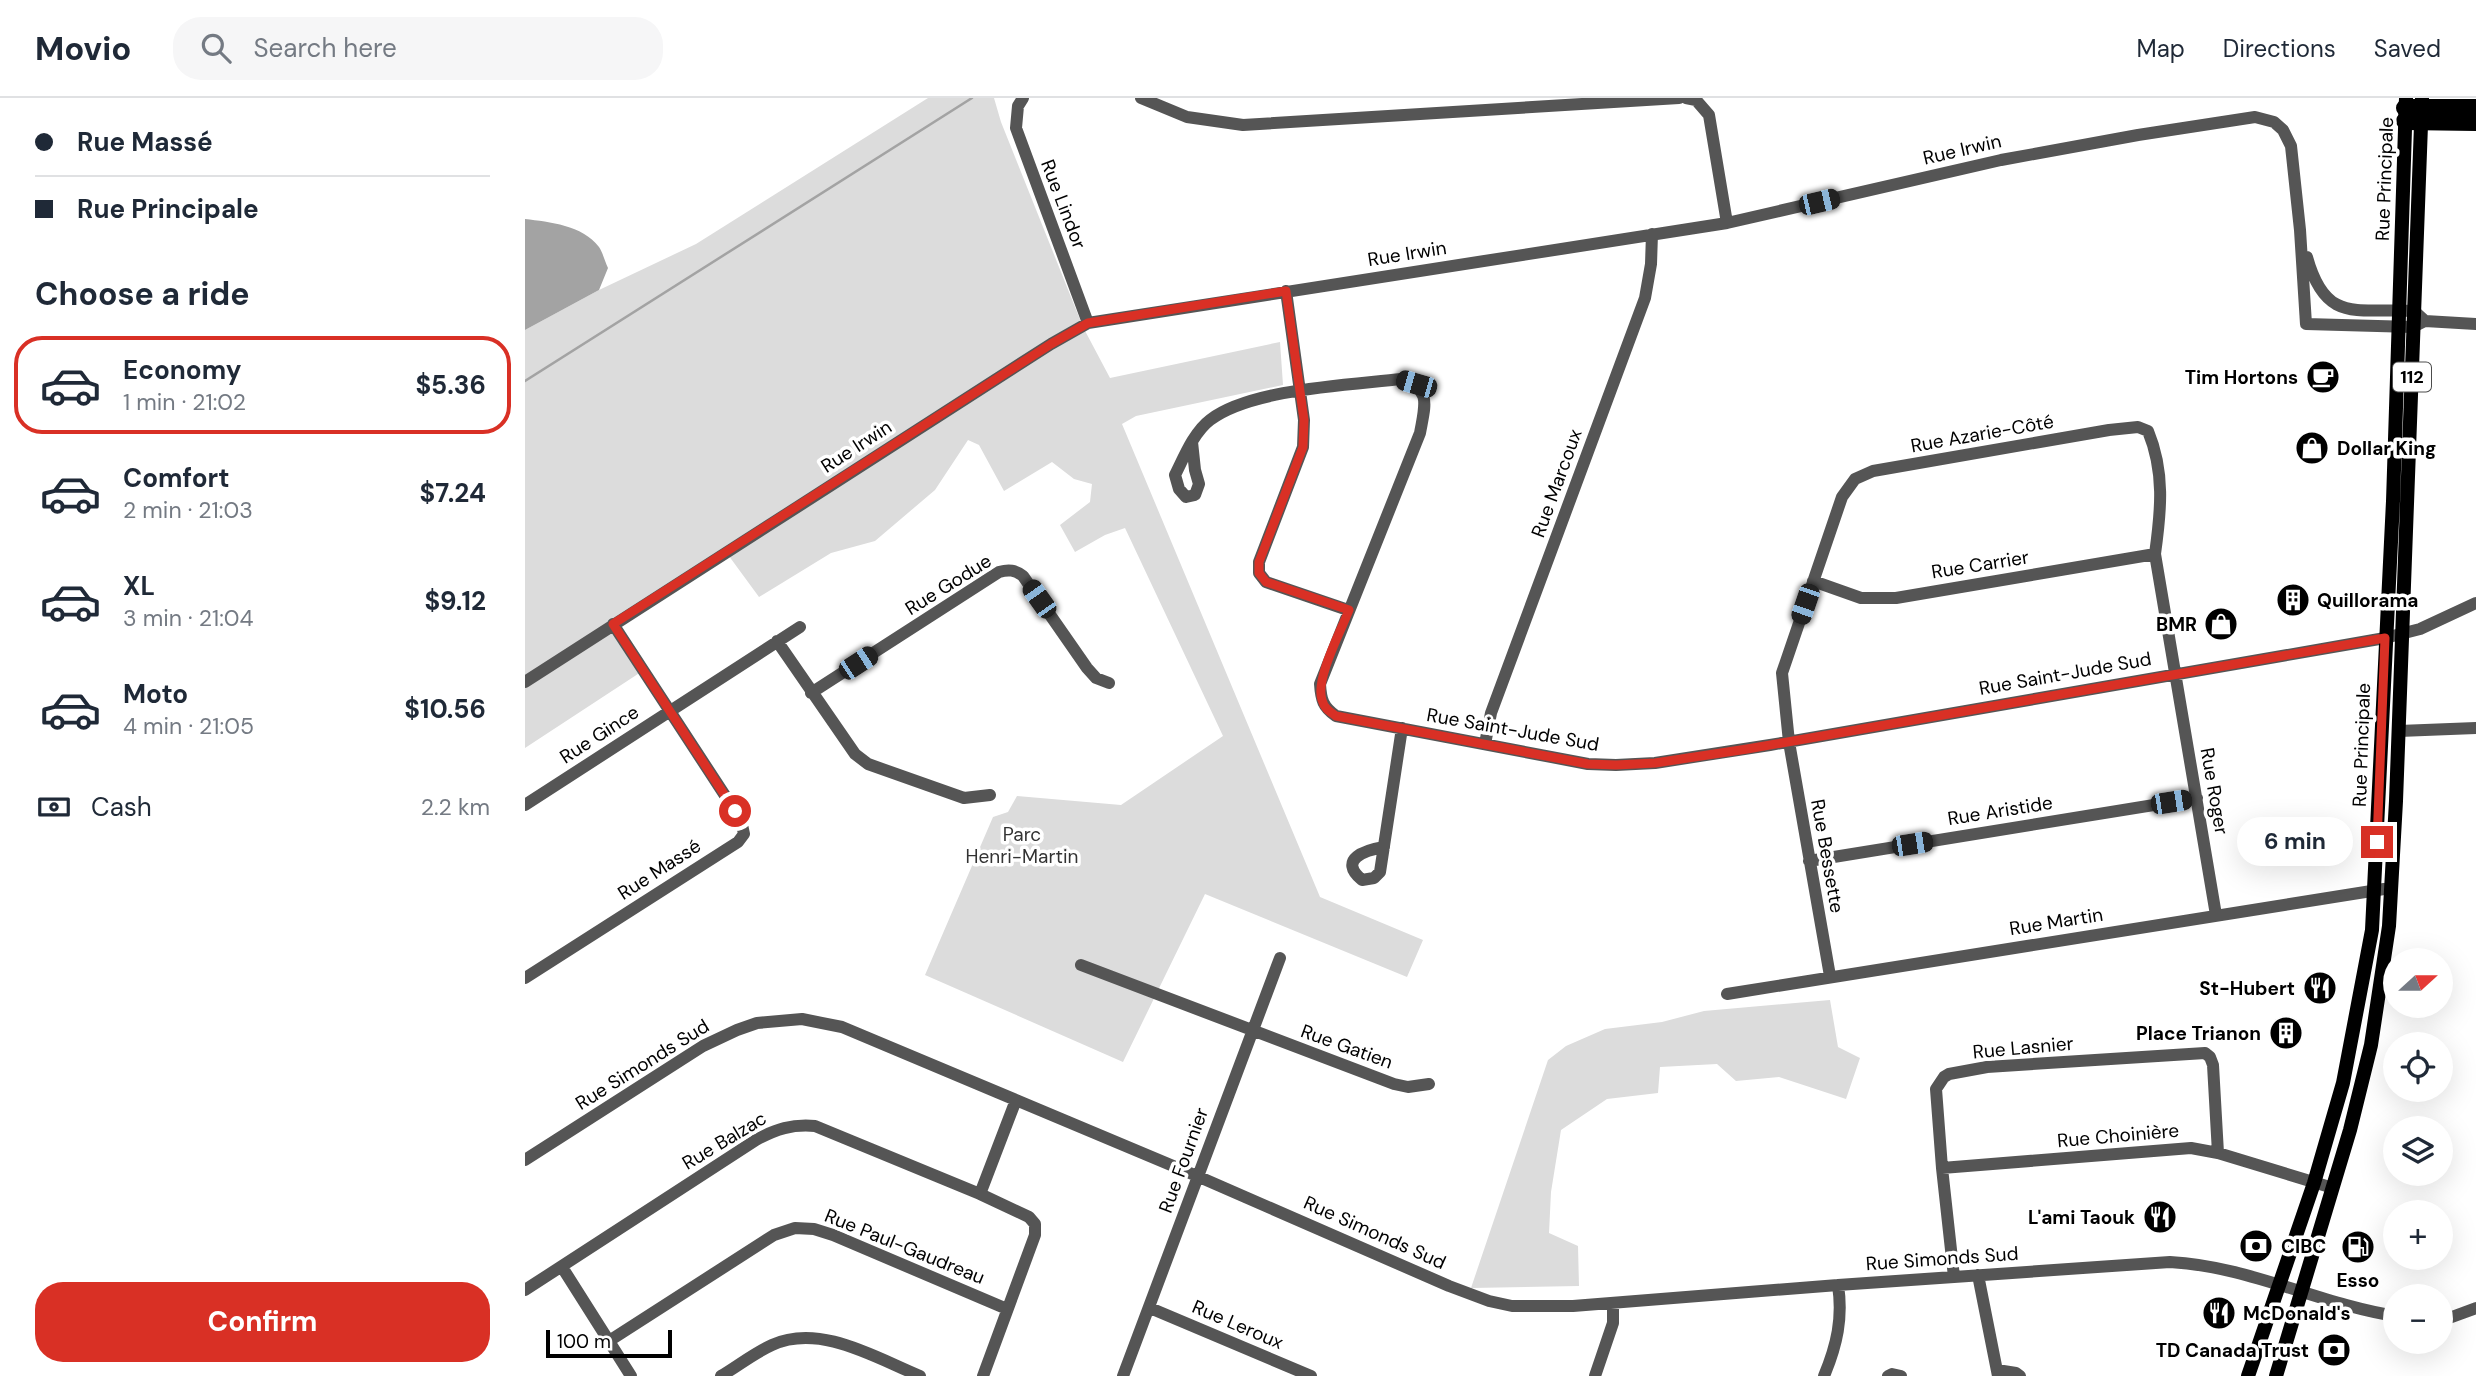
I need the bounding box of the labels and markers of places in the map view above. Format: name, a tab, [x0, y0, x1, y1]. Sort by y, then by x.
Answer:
cafe icon: Tim Hortons	[2304, 358, 2342, 396]
place label: Tim Hortons	[2185, 365, 2298, 390]
shop icon: Dollar King	[2293, 429, 2331, 467]
place label: Dollar King	[2337, 436, 2436, 461]
building icon: Quillorama	[2274, 581, 2312, 619]
place label: Quillorama	[2317, 588, 2418, 613]
shop icon: BMR	[2202, 605, 2240, 643]
place label: BMR	[2156, 612, 2197, 637]
restaurant icon: St-Hubert	[2301, 969, 2339, 1007]
place label: St-Hubert	[2199, 976, 2295, 1001]
building icon: Place Trianon	[2267, 1014, 2305, 1052]
place label: Place Trianon	[2136, 1021, 2261, 1046]
restaurant icon: L'ami Taouk	[2141, 1198, 2179, 1236]
place label: L'ami Taouk	[2028, 1205, 2135, 1230]
bank icon: CIBC	[2237, 1227, 2275, 1265]
fuel station icon: Esso	[2339, 1228, 2377, 1266]
place label: CIBC	[2281, 1234, 2326, 1259]
place label: Esso	[2337, 1268, 2379, 1293]
restaurant icon: McDonald's	[2200, 1294, 2238, 1332]
place label: McDonald's	[2243, 1301, 2351, 1326]
bank icon: TD Canada Trust	[2315, 1331, 2353, 1369]
place label: TD Canada Trust	[2156, 1338, 2309, 1363]

